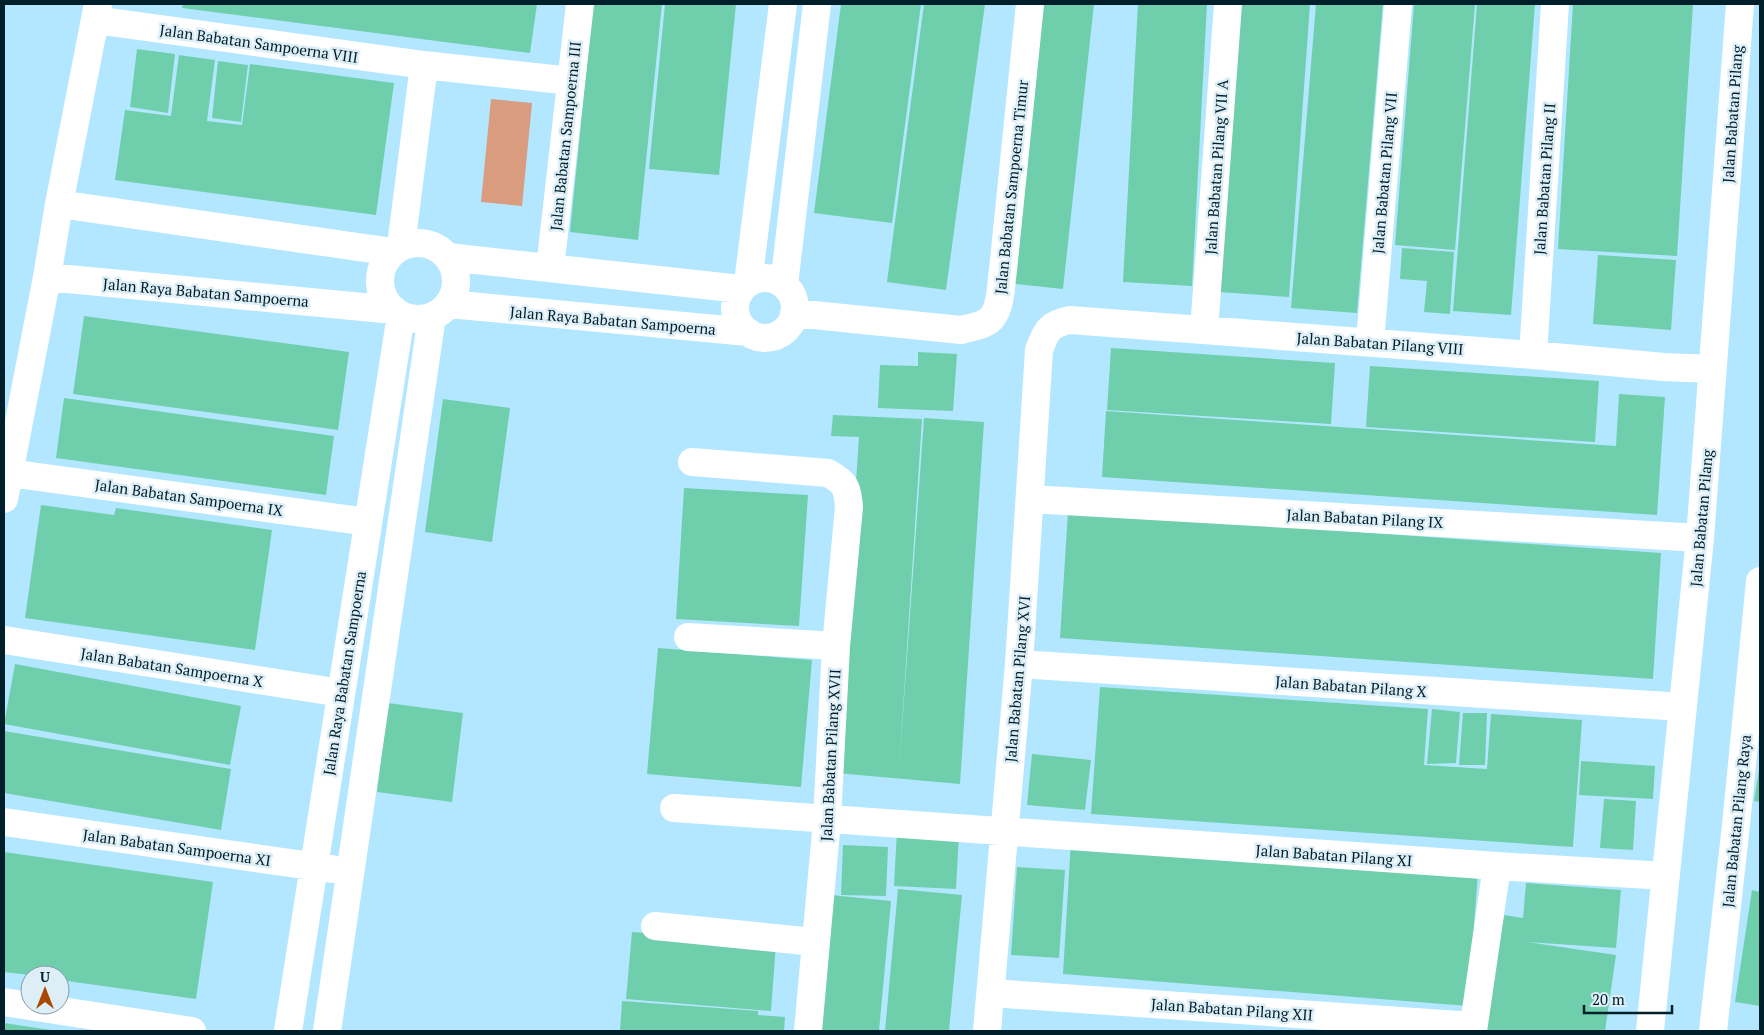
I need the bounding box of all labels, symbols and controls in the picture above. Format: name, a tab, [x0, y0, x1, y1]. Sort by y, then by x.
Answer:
street label: Jalan Babatan Sampoerna VIII	[159, 19, 359, 67]
street label: Jalan Babatan Sampoerna III	[545, 40, 585, 232]
street label: Jalan Babatan Pilang	[1717, 43, 1747, 183]
street label: Jalan Babatan Pilang VII A	[1200, 78, 1232, 255]
street label: Jalan Babatan Sampoerna Timur	[990, 79, 1032, 295]
street label: Jalan Babatan Pilang VII	[1367, 91, 1401, 255]
street label: Jalan Babatan Pilang II	[1529, 102, 1559, 256]
street label: Jalan Raya Babatan Sampoerna	[102, 273, 310, 311]
street label: Jalan Raya Babatan Sampoerna	[509, 301, 717, 339]
street label: Jalan Babatan Pilang VIII	[1296, 327, 1464, 359]
street label: Jalan Babatan Pilang	[1685, 447, 1717, 588]
street label: Jalan Babatan Sampoerna IX	[94, 474, 284, 520]
street label: Jalan Babatan Pilang IX	[1286, 504, 1444, 532]
street label: Jalan Raya Babatan Sampoerna	[318, 569, 370, 777]
street label: Jalan Babatan Pilang XVI	[1000, 595, 1034, 763]
street label: Jalan Babatan Sampoerna X	[79, 643, 265, 691]
street label: Jalan Babatan Pilang XVII	[816, 668, 844, 842]
street label: Jalan Babatan Pilang X	[1275, 671, 1427, 701]
street label: Jalan Babatan Pilang Raya	[1717, 733, 1755, 908]
street label: Jalan Babatan Sampoerna XI	[82, 824, 272, 870]
street label: Jalan Babatan Pilang XI	[1255, 840, 1413, 870]
north arrow	[20, 965, 70, 1015]
text: U	[40, 967, 50, 986]
scale bar	[1584, 982, 1672, 1014]
text: 20 m	[1592, 989, 1625, 1009]
street label: Jalan Babatan Pilang XII	[1150, 993, 1314, 1025]

